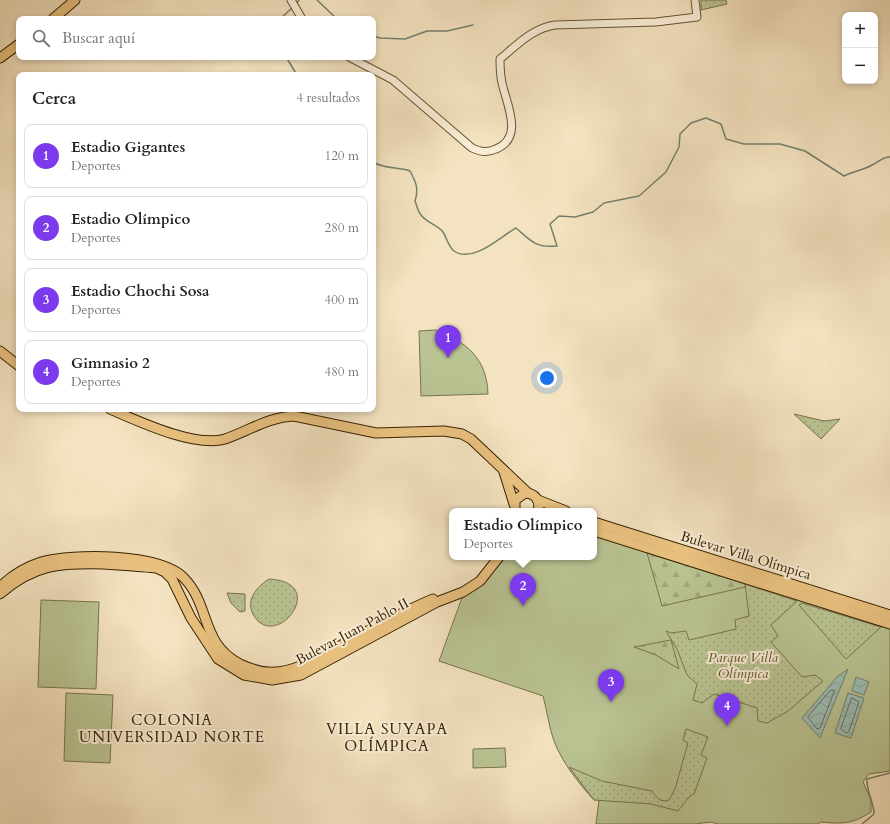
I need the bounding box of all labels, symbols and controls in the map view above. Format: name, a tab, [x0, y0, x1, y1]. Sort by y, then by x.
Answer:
map controls	[842, 12, 878, 84]
button: +	[842, 12, 878, 48]
search box	[16, 16, 376, 60]
icon: search	[30, 27, 52, 49]
text: Buscar aquí	[62, 28, 135, 48]
button: −	[842, 48, 878, 84]
text: Cerca	[32, 87, 76, 110]
text: 4 resultados	[296, 89, 360, 107]
text: Estadio Gigantes	[71, 137, 185, 157]
text: 1	[43, 147, 49, 165]
text: 120 m	[325, 147, 359, 165]
text: Deportes	[71, 157, 121, 175]
text: Estadio Olímpico	[71, 209, 190, 229]
text: 2	[43, 219, 49, 237]
text: 280 m	[325, 219, 359, 237]
text: Deportes	[71, 229, 121, 247]
text: Estadio Chochi Sosa	[71, 281, 209, 301]
text: 3	[43, 291, 49, 309]
text: 400 m	[325, 291, 359, 309]
text: Deportes	[71, 301, 121, 319]
pin: 1	[435, 325, 461, 358]
text: Gimnasio 2	[71, 353, 150, 373]
text: 4	[43, 363, 49, 381]
text: 480 m	[325, 363, 359, 381]
your location	[537, 368, 557, 388]
text: Deportes	[71, 373, 121, 391]
popup	[449, 508, 597, 560]
text: Estadio Olímpico	[463, 515, 583, 535]
street label: Bulevar Villa Olímpica	[678, 527, 813, 584]
text: Deportes	[463, 535, 513, 553]
pin: 2	[510, 573, 536, 606]
street label: Bulevar Juan Pablo II	[292, 593, 412, 669]
park label: Parque Villa Olímpica	[708, 648, 778, 683]
pin: 3	[598, 669, 624, 702]
pin: 4	[714, 693, 740, 726]
district label: COLONIA UNIVERSIDAD NORTE	[79, 710, 265, 747]
district label: VILLA SUYAPA OLÍMPICA	[326, 719, 448, 756]

